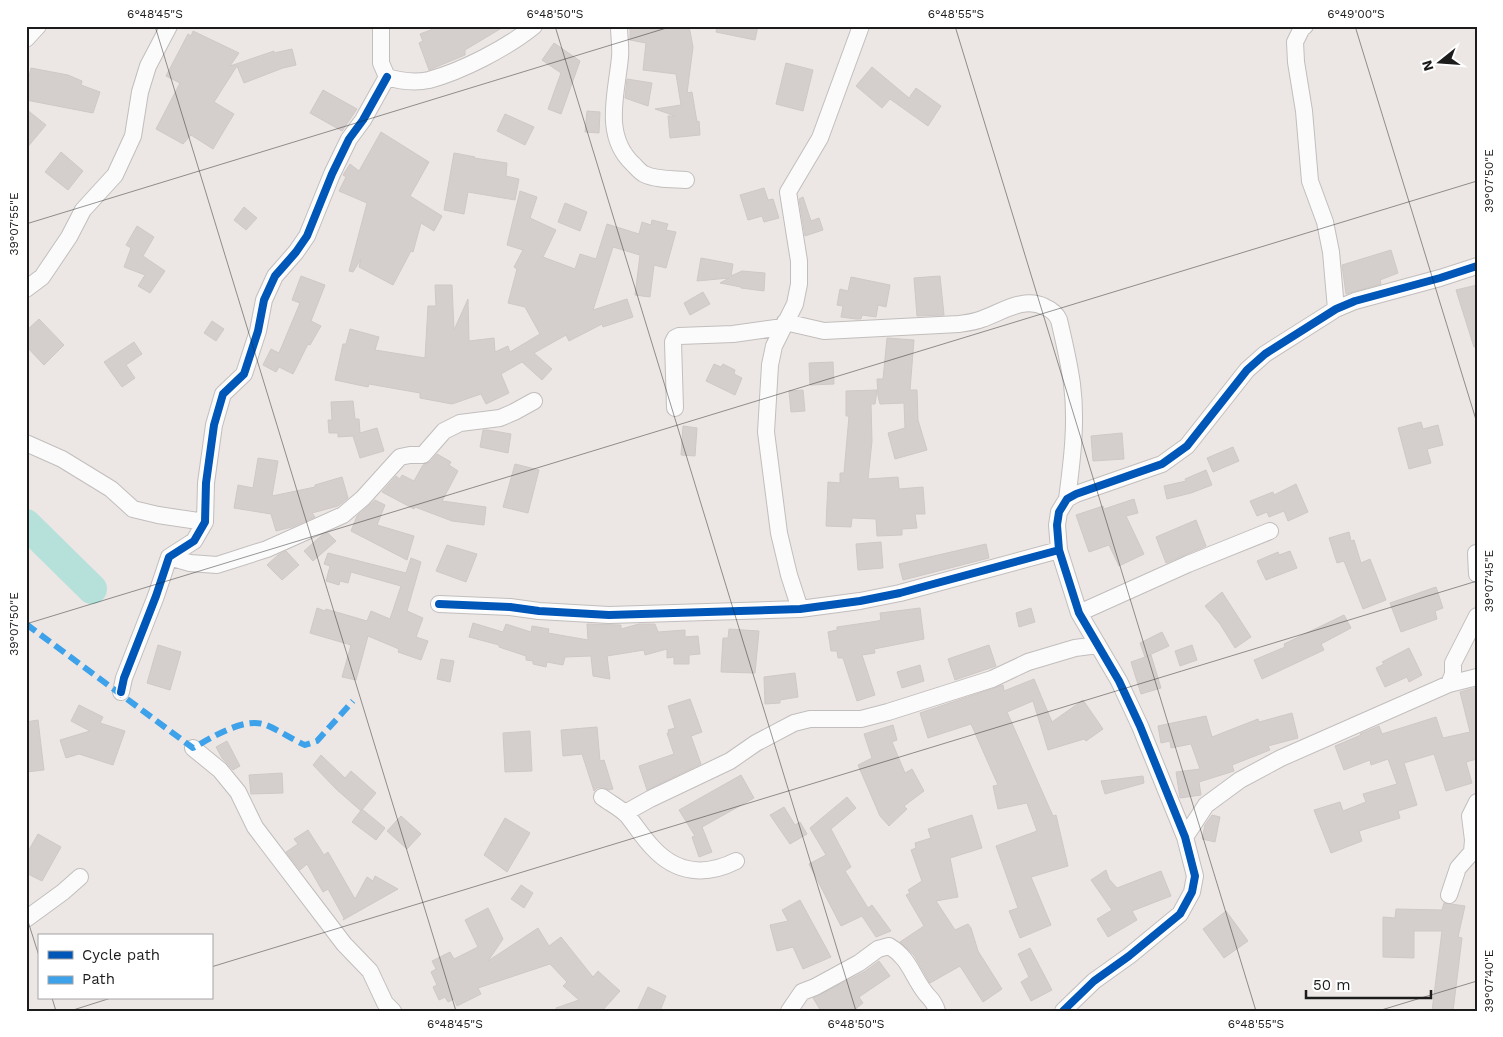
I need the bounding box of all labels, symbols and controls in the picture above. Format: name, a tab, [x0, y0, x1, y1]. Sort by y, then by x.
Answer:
text: 6°48'45"S	[127, 7, 183, 21]
text: 6°48'50"S	[526, 7, 584, 21]
text: 6°48'55"S	[928, 7, 984, 21]
text: 6°49'00"S	[1327, 7, 1385, 21]
north arrow	[1416, 38, 1466, 88]
text: N	[1418, 59, 1437, 73]
text: 39°07'50"E	[1482, 149, 1496, 213]
text: 39°07'55"E	[7, 192, 21, 256]
text: 39°07'45"E	[1482, 549, 1496, 612]
text: 39°07'50"E	[7, 592, 21, 656]
legend	[38, 934, 212, 1000]
text: Cycle path	[82, 946, 160, 964]
text: 39°07'40"E	[1482, 949, 1496, 1012]
scale bar	[1306, 967, 1430, 999]
text: Path	[82, 970, 115, 988]
text: 50 m	[1313, 976, 1350, 994]
text: 6°48'45"S	[427, 1017, 483, 1031]
text: 6°48'50"S	[827, 1017, 885, 1031]
text: 6°48'55"S	[1228, 1017, 1284, 1031]

